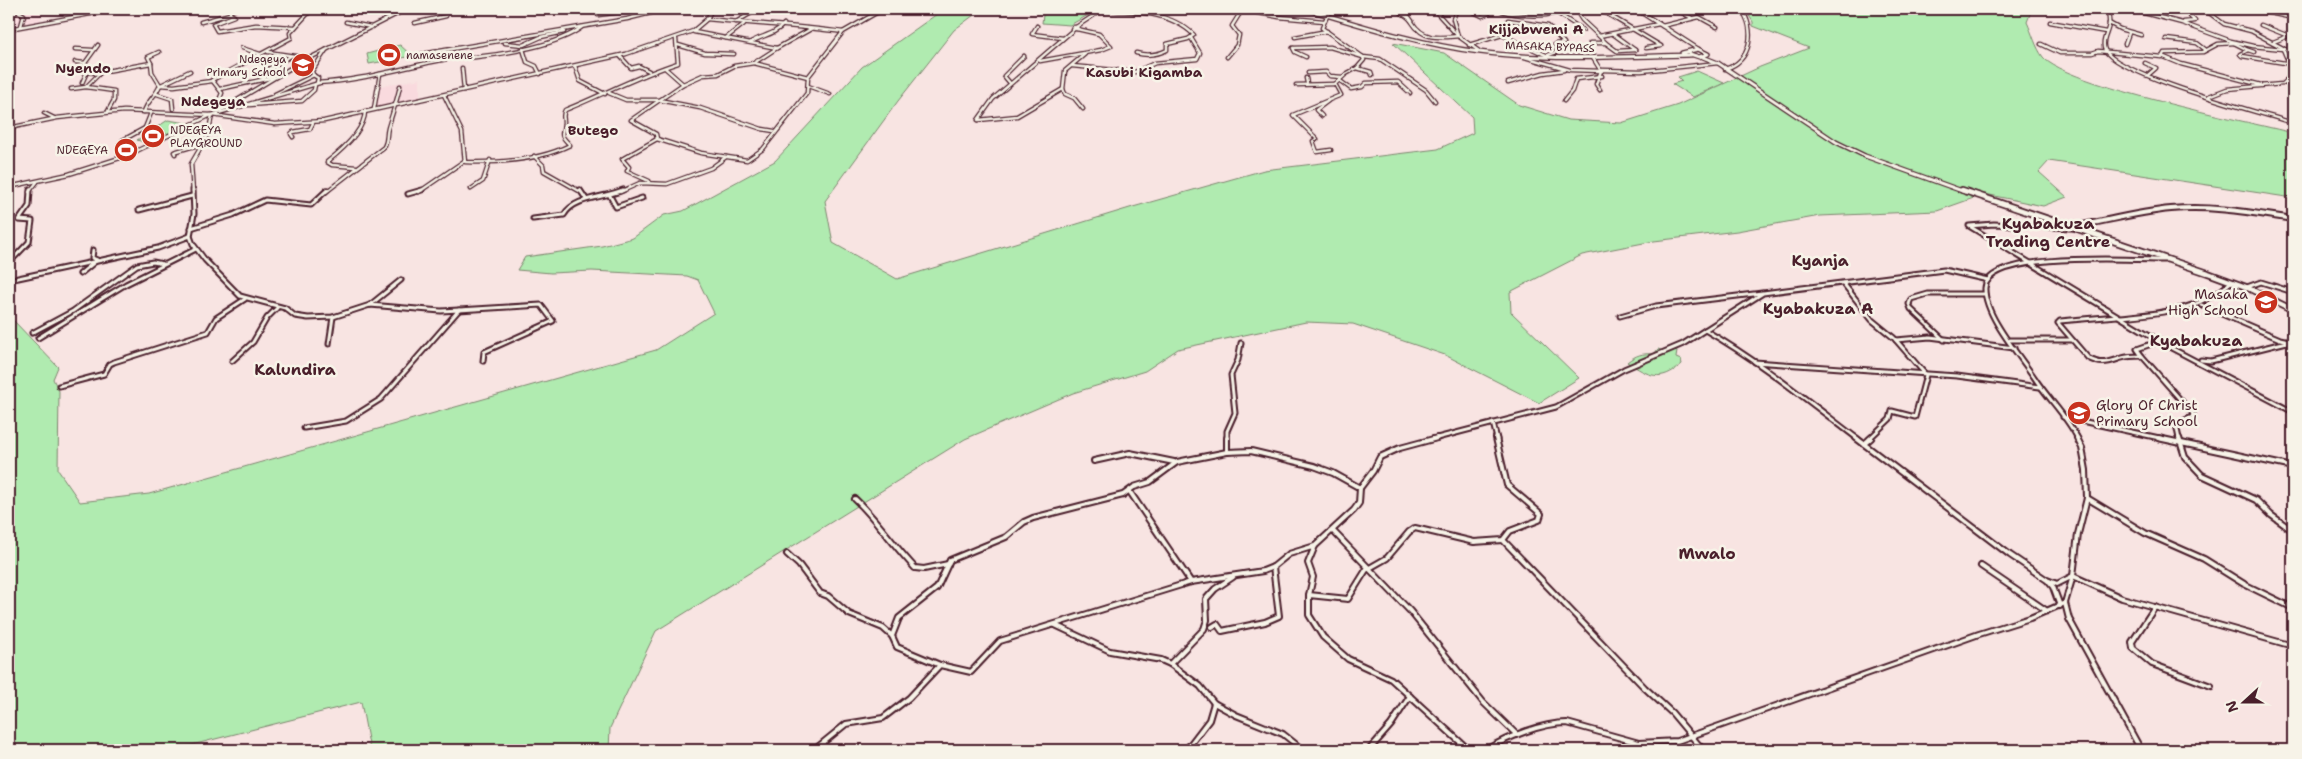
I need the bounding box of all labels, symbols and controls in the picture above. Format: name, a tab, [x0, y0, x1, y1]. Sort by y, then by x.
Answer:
district label: Kijjabwemi A	[1489, 20, 1584, 38]
street label: MASAKA BYPASS	[1505, 38, 1595, 56]
sports icon: namasenene	[376, 42, 402, 68]
place label: namasenene	[406, 48, 473, 63]
place label: Ndegeya Primary School	[206, 52, 287, 80]
school or university icon: Ndegeya Primary School	[290, 52, 316, 78]
district label: Nyendo	[55, 59, 111, 77]
district label: Kasubi Kigamba	[1086, 63, 1203, 81]
district label: Ndegeya	[181, 92, 246, 110]
district label: Butego	[568, 121, 618, 139]
sports icon: NDEGEYA PLAYGROUND	[140, 123, 166, 149]
place label: NDEGEYA PLAYGROUND	[170, 123, 242, 151]
sports icon: NDEGEYA	[113, 137, 139, 163]
place label: NDEGEYA	[57, 143, 108, 158]
district label: Kyabakuza Trading Centre	[1986, 213, 2111, 252]
district label: Kyanja	[1791, 250, 1849, 271]
place label: Masaka High School	[2168, 285, 2249, 319]
school or university icon: Masaka High School	[2253, 289, 2279, 315]
district label: Kyabakuza A	[1763, 298, 1873, 319]
district label: Kyabakuza	[2150, 330, 2242, 351]
district label: Kalundira	[254, 359, 336, 380]
place label: Glory Of Christ Primary School	[2096, 396, 2198, 430]
school or university icon: Glory Of Christ Primary School	[2066, 400, 2092, 426]
district label: Mwalo	[1678, 543, 1736, 564]
north arrow	[2220, 676, 2270, 726]
text: N	[2221, 698, 2242, 715]

